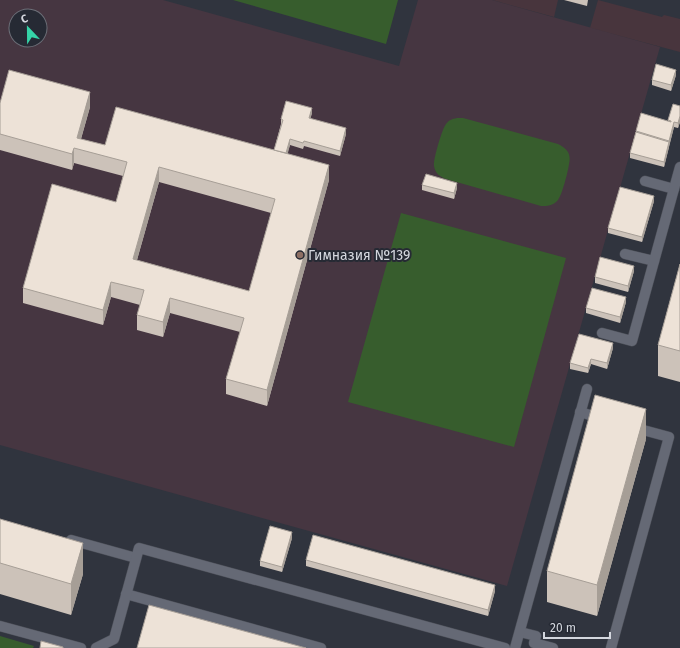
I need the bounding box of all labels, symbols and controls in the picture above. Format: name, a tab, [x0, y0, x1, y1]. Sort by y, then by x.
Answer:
north arrow	[8, 8, 48, 48]
text: С	[19, 12, 30, 26]
place label: Гимназия №139	[308, 247, 410, 264]
marker: Гимназия №139	[295, 250, 305, 260]
scale bar	[544, 614, 610, 640]
text: 20 m	[550, 621, 576, 635]

